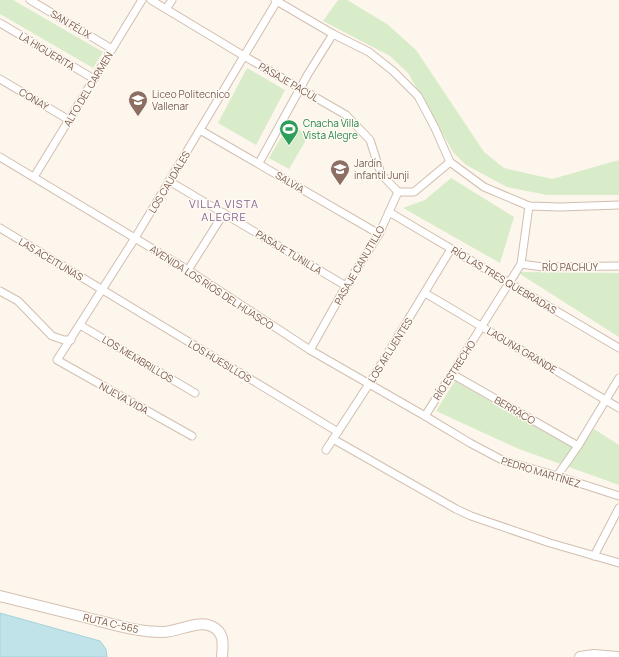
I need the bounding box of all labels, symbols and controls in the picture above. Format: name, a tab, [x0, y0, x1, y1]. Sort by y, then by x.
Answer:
street label: SAN FÉLIX	[48, 6, 94, 42]
street label: LA HIGUERITA	[16, 29, 78, 74]
street label: ALTO DEL CARMEN	[60, 49, 116, 129]
street label: PASAJE PACUL	[256, 59, 322, 105]
street label: CONAY	[16, 85, 52, 114]
place label: Liceo Politecnico Vallenar	[152, 87, 230, 113]
school or university icon: Liceo Politecnico Vallenar	[127, 89, 149, 117]
place label: Cnacha Villa Vista Alegre	[303, 116, 359, 142]
sports icon: Cnacha Villa Vista Alegre	[278, 118, 300, 146]
street label: LOS CAUDALES	[145, 148, 193, 216]
place label: Jardín infantil Junji	[354, 156, 409, 182]
school or university icon: Jardín infantil Junji	[329, 158, 351, 186]
street label: SALVIA	[273, 168, 308, 196]
district label: VILLA VISTA ALEGRE	[189, 196, 259, 224]
street label: PASAJE CANUTILLO	[331, 223, 387, 307]
street label: PASAJE TUNILLA	[253, 227, 325, 278]
street label: LAS ACEITUNAS	[16, 234, 86, 284]
street label: AVENIDA LOS RÍOS DEL HUASCO	[147, 242, 277, 332]
street label: RÍO LAS TRES QUEBRADAS	[449, 243, 559, 317]
street label: RÍO PACHUY	[542, 260, 599, 274]
street label: LOS AFLUENTES	[364, 315, 416, 385]
street label: LAGUNA GRANDE	[484, 324, 560, 377]
street label: LOS MEMBRILLOS	[100, 332, 176, 386]
street label: LOS HUESILLOS	[186, 337, 254, 385]
street label: RÍO ESTRECHO	[429, 337, 479, 403]
street label: NUEVA VIDA	[97, 379, 152, 418]
street label: BERRACO	[492, 393, 538, 427]
street label: PEDRO MARTÍNEZ	[500, 453, 582, 491]
street label: RUTA C-565	[82, 610, 140, 636]

